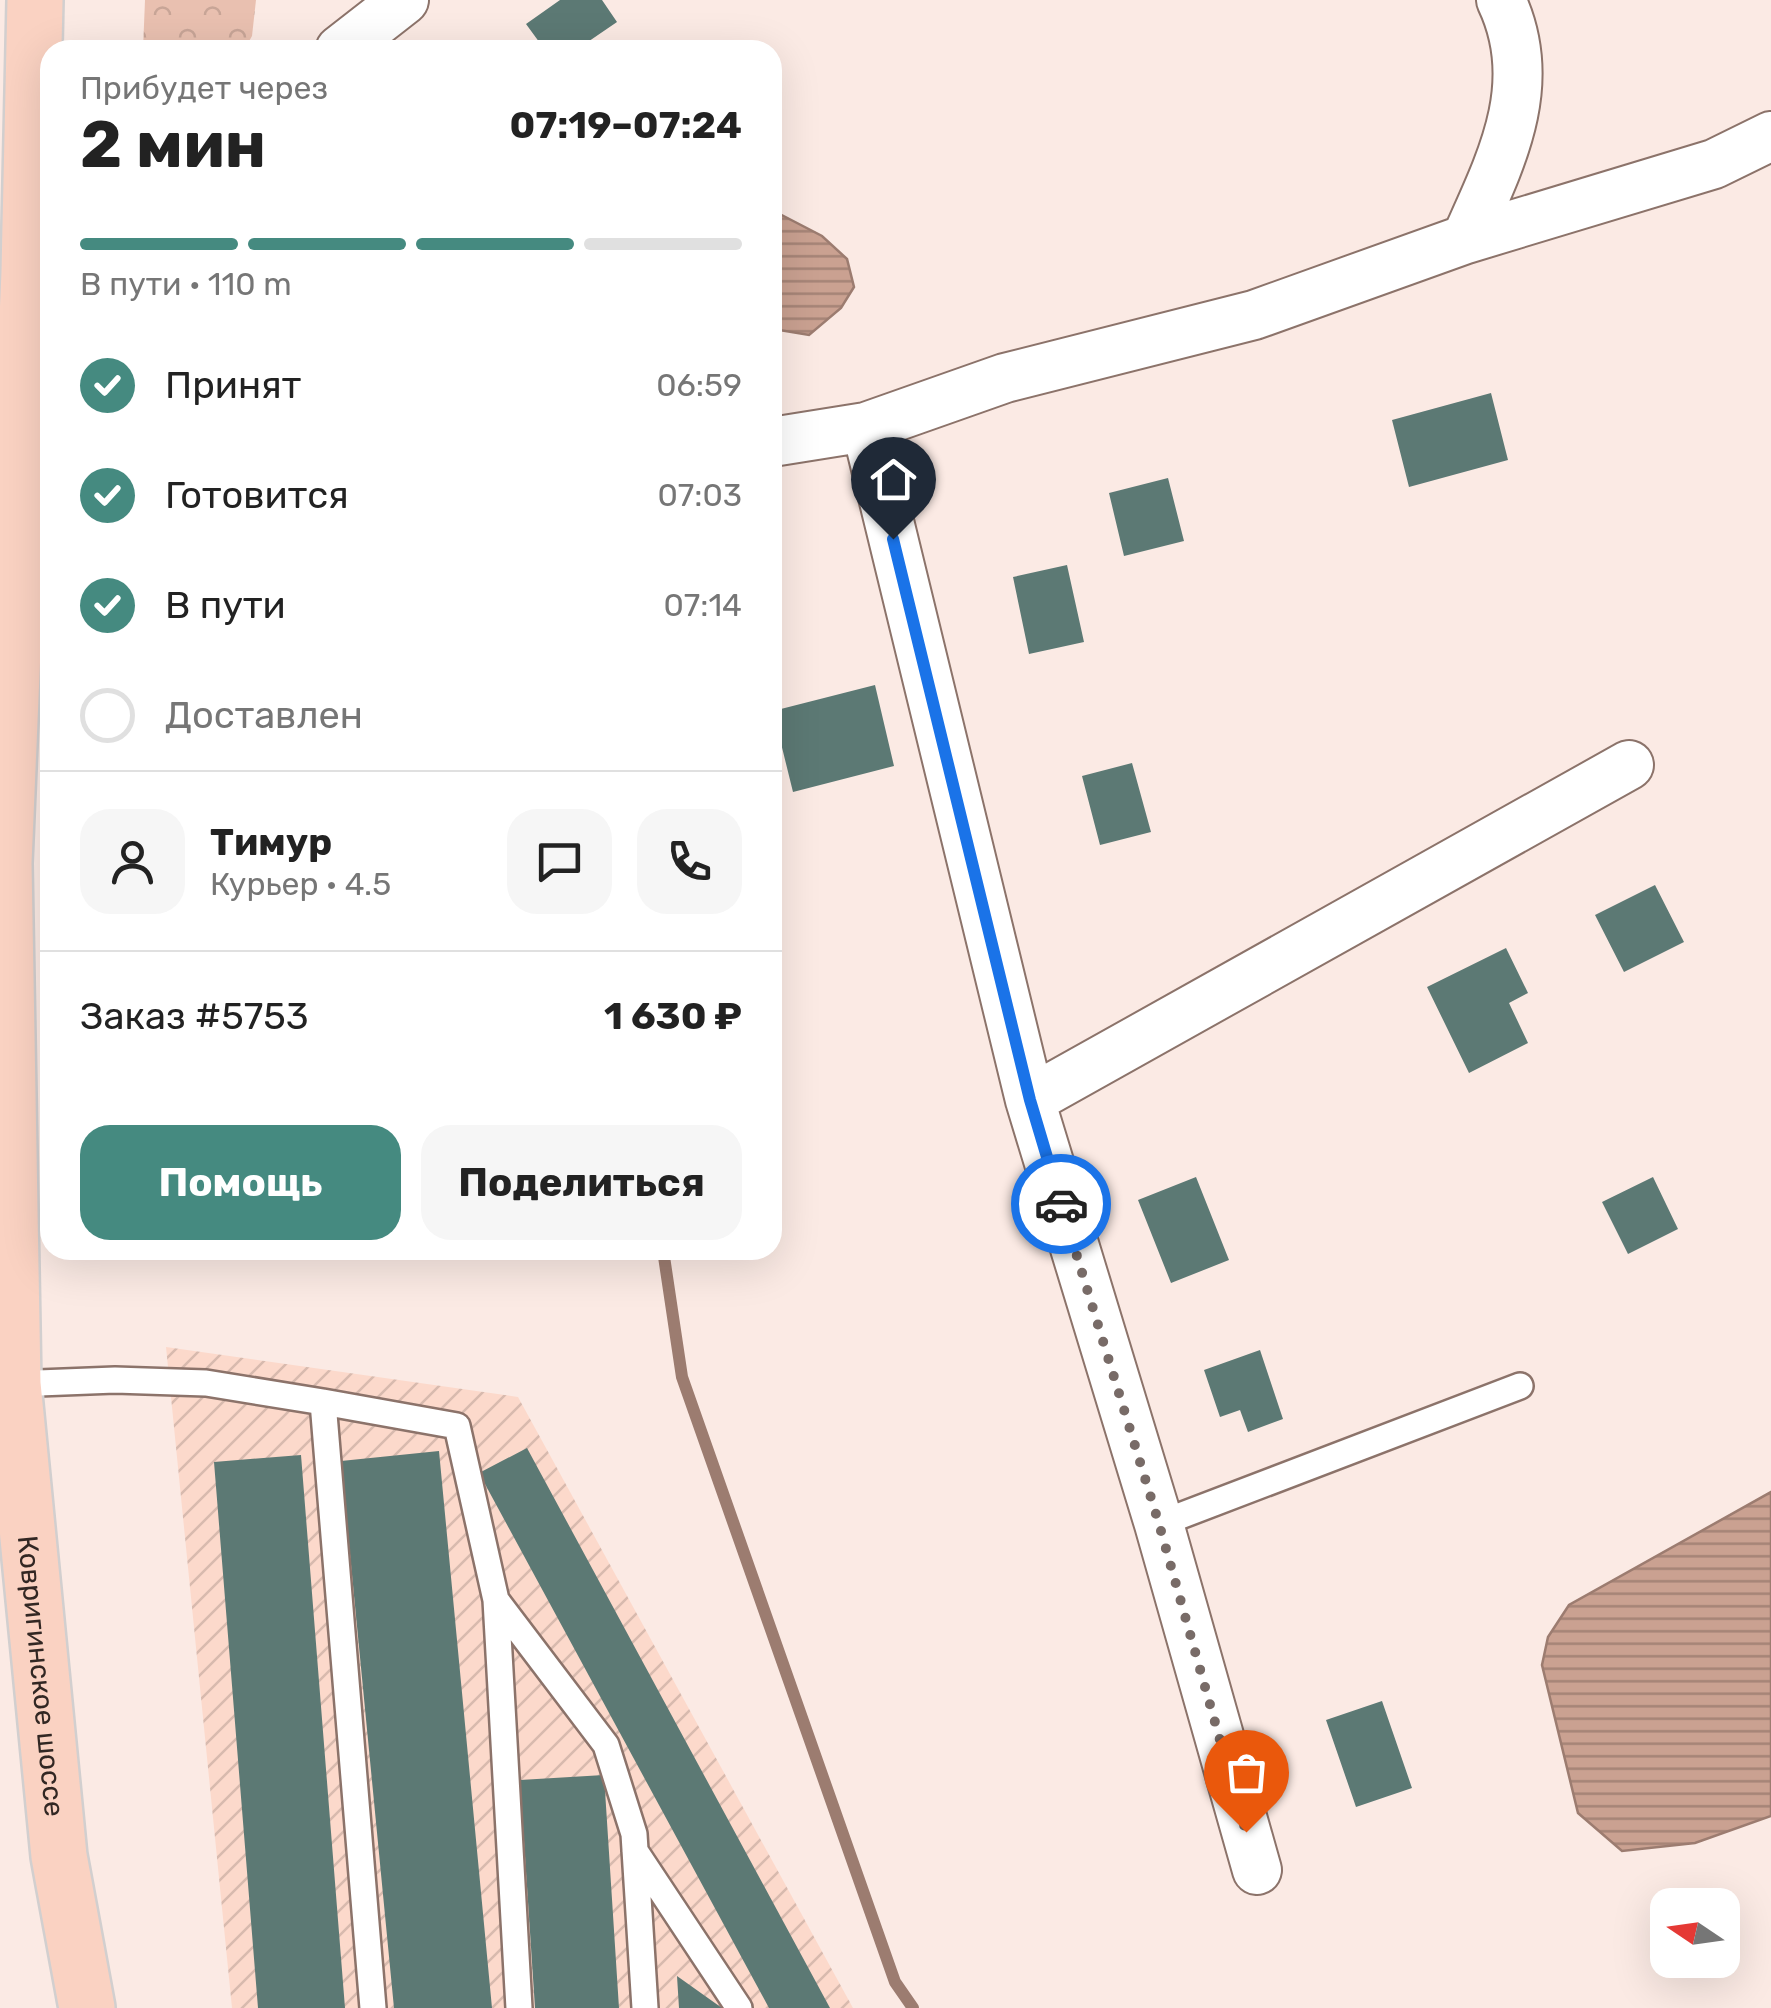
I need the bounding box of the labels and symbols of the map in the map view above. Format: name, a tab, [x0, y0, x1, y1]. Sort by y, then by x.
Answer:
pin	[851, 437, 936, 540]
courier	[1011, 1154, 1111, 1254]
street label: Ковригинское шоссе	[11, 1534, 71, 1818]
pin	[1204, 1730, 1289, 1833]
north arrow	[1650, 1888, 1740, 1978]

